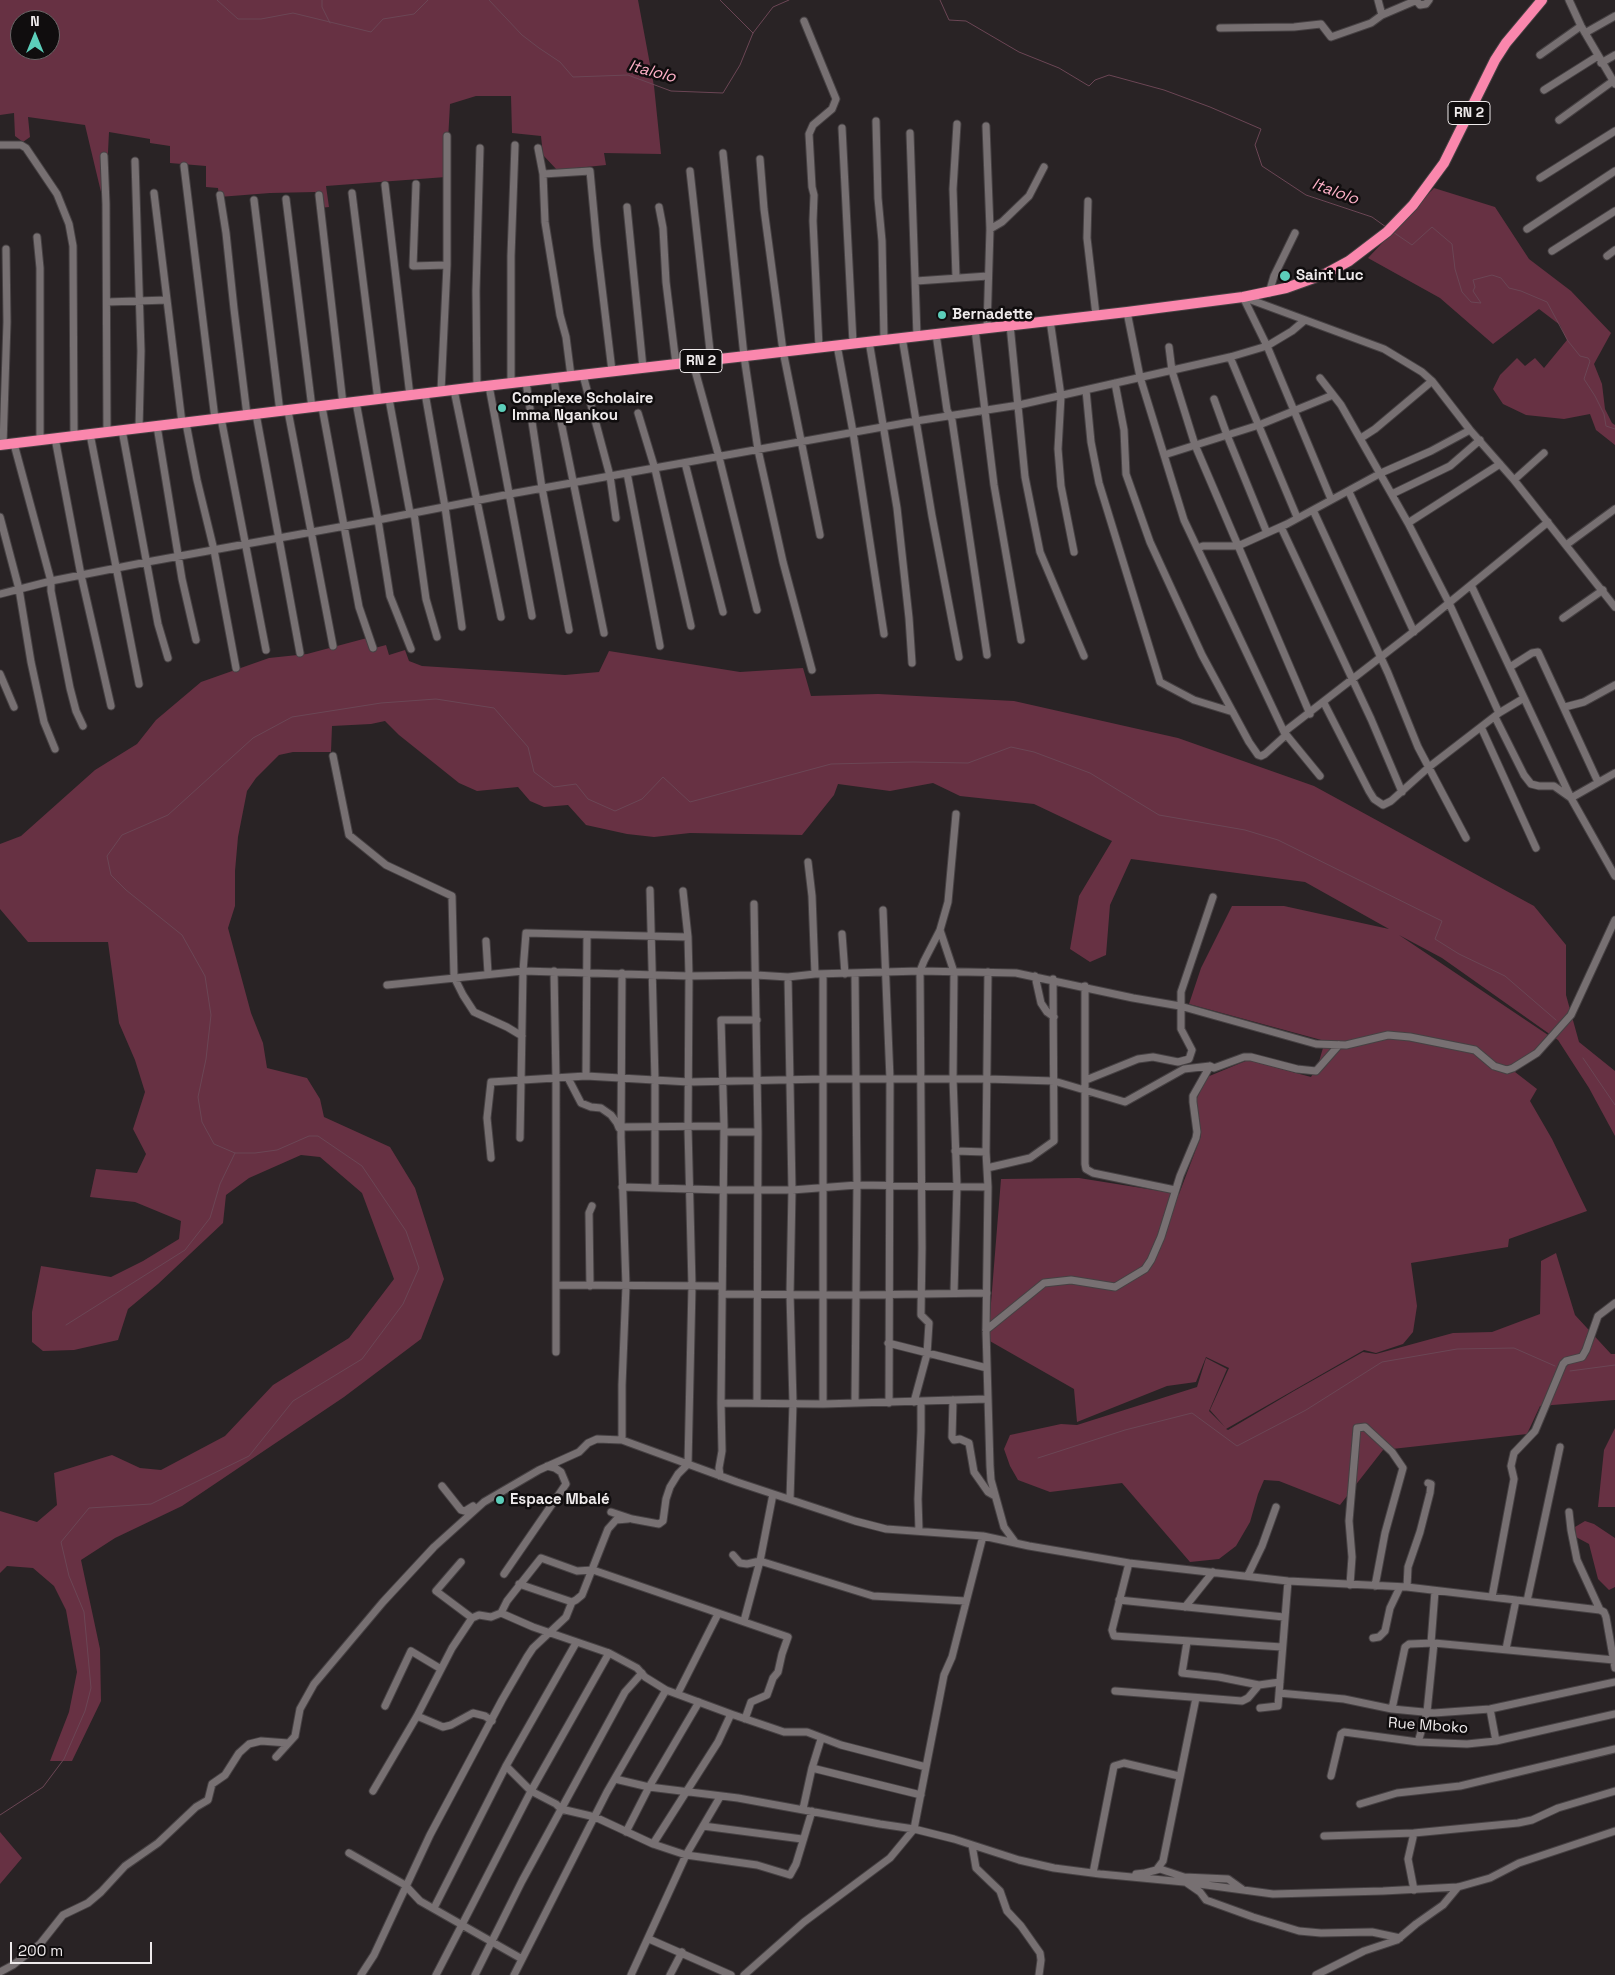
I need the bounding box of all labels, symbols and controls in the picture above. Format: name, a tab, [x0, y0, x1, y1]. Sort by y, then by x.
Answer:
north arrow	[10, 10, 60, 60]
text: N	[30, 12, 40, 30]
water label: Italolo	[626, 57, 678, 87]
road number: RN 2	[1448, 102, 1490, 125]
water label: Italolo	[1309, 175, 1361, 209]
place label: Saint Luc	[1296, 267, 1364, 285]
marker: Saint Luc	[1278, 269, 1292, 283]
place label: Bernadette	[952, 306, 1033, 324]
marker: Bernadette	[936, 309, 948, 321]
road number: RN 2	[680, 350, 722, 372]
place label: Complexe Scholaire Imma Ngankou	[512, 390, 654, 425]
marker: Complexe Scholaire Imma Ngankou	[496, 402, 508, 414]
place label: Espace Mbalé	[510, 1491, 610, 1509]
marker: Espace Mbalé	[494, 1494, 506, 1506]
street label: Rue Mboko	[1387, 1714, 1469, 1738]
scale bar	[12, 1932, 155, 1964]
text: 200 m	[18, 1941, 63, 1960]

